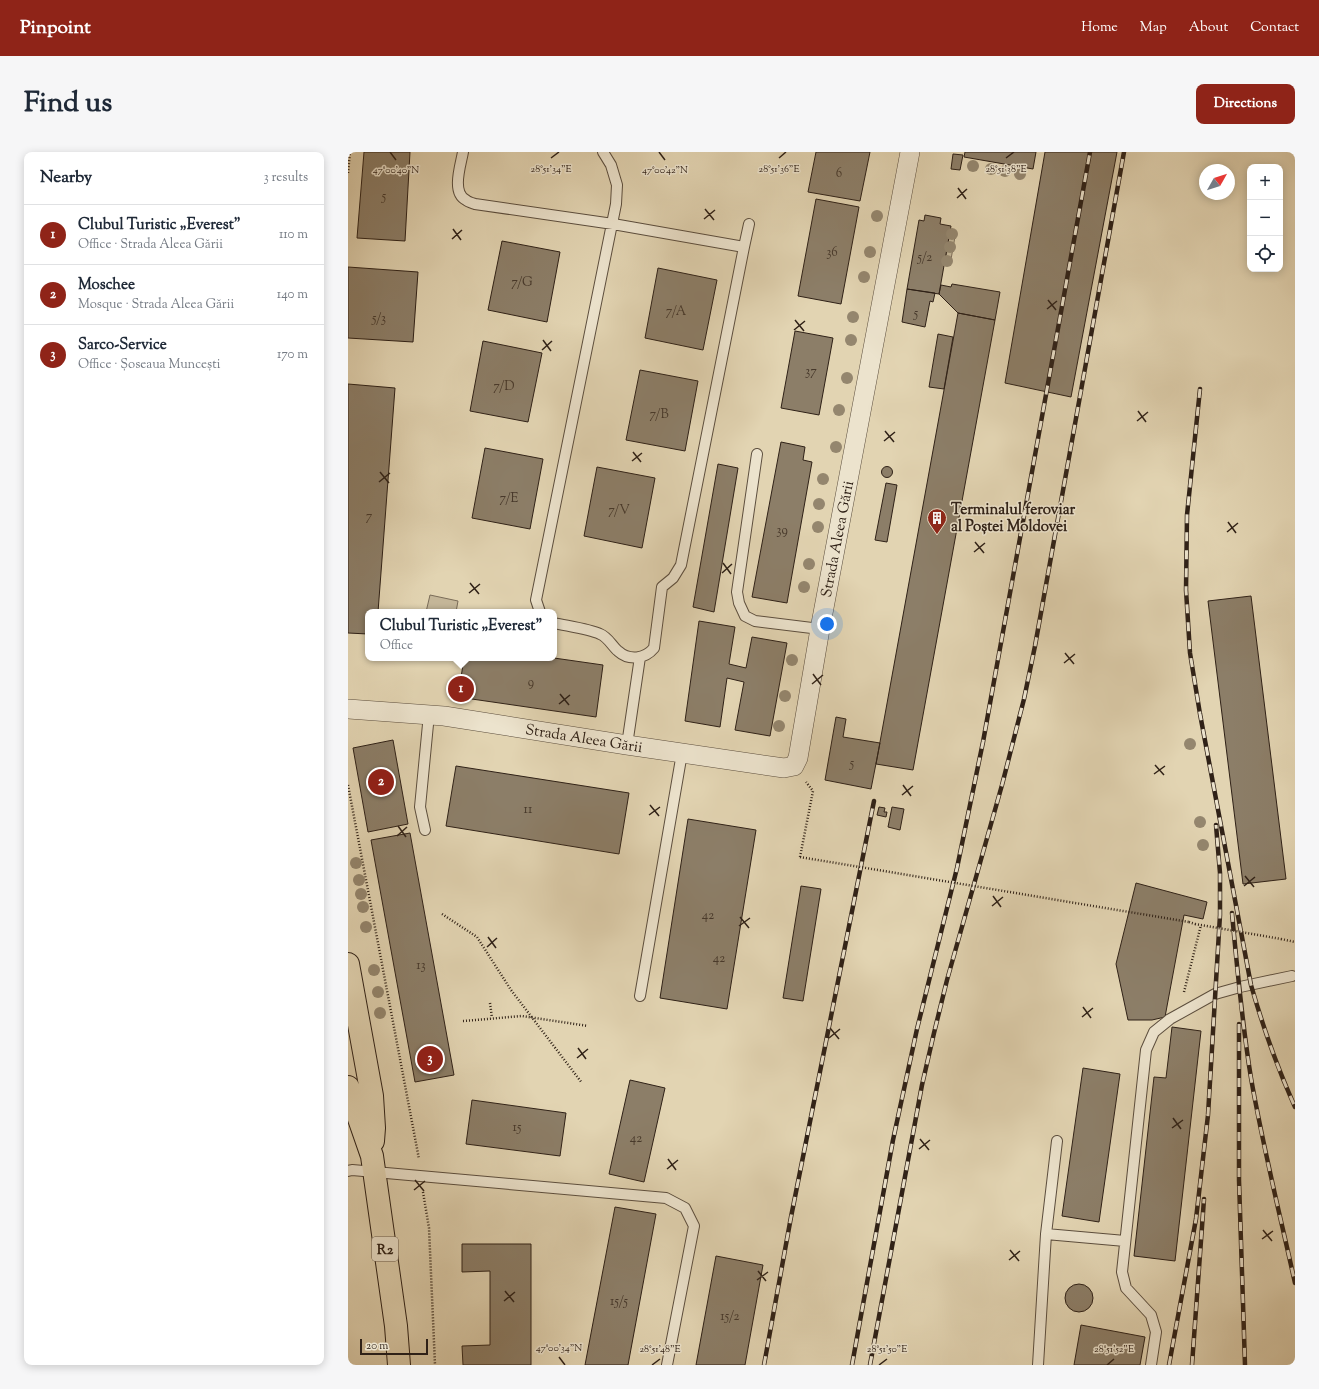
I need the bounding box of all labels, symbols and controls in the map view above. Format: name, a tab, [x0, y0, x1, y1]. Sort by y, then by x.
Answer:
text: Pinpoint	[20, 15, 91, 42]
text: Home	[1081, 18, 1118, 38]
text: Map	[1140, 18, 1167, 38]
text: About	[1189, 18, 1228, 38]
text: Contact	[1250, 18, 1299, 38]
text: Find us	[24, 84, 112, 124]
button: Directions	[1196, 84, 1295, 124]
text: 28°51'34"E	[530, 162, 572, 177]
text: 28°51'36"E	[759, 162, 799, 177]
text: 28°51'38"E	[985, 162, 1027, 177]
text: 47°00'40"N	[373, 163, 419, 178]
text: 47°00'42"N	[642, 163, 688, 178]
north arrow	[1199, 164, 1235, 200]
map controls	[1247, 164, 1283, 272]
button: +	[1247, 164, 1283, 200]
house number: 6	[836, 165, 842, 183]
text: Nearby	[40, 166, 92, 190]
text: 3 results	[263, 169, 308, 187]
house number: 5	[381, 188, 387, 206]
button: −	[1247, 200, 1283, 236]
text: Clubul Turistic „Everest”	[78, 215, 241, 236]
text: 1	[51, 226, 55, 244]
text: 110 m	[279, 226, 308, 244]
text: Office · Strada Aleea Gării	[78, 236, 223, 254]
button: locate	[1247, 236, 1283, 272]
house number: 36	[826, 244, 838, 262]
house number: 5/2	[917, 249, 932, 267]
house number: 7/G	[511, 274, 533, 292]
text: Moschee	[78, 275, 135, 296]
text: 2	[50, 286, 56, 304]
text: 140 m	[277, 286, 308, 304]
text: Mosque · Strada Aleea Gării	[78, 296, 234, 314]
house number: 7/A	[666, 303, 687, 321]
house number: 5	[913, 305, 919, 323]
house number: 5/3	[371, 310, 386, 328]
text: Sarco-Service	[78, 335, 167, 356]
text: 3	[50, 346, 56, 364]
text: 170 m	[277, 346, 308, 364]
text: Office · Șoseaua Muncești	[78, 356, 220, 374]
house number: 37	[805, 363, 817, 381]
house number: 7/D	[493, 378, 515, 396]
house number: 7/B	[649, 406, 669, 424]
street label: Strada Aleea Gării	[817, 479, 860, 599]
house number: 7/E	[500, 490, 519, 508]
place label: Terminalul feroviar al Poștei Moldovei	[951, 500, 1075, 538]
house number: 7/V	[608, 502, 630, 520]
building icon: Terminalul feroviar al Poștei Moldovei	[926, 507, 948, 535]
house number: 7	[366, 508, 373, 526]
house number: 39	[776, 522, 788, 540]
popup	[365, 609, 557, 661]
your location	[817, 614, 837, 634]
text: Clubul Turistic „Everest”	[380, 616, 542, 637]
text: Office	[380, 637, 413, 655]
pin: 1	[448, 674, 474, 704]
house number: 9	[528, 674, 534, 692]
street label: Strada Aleea Gării	[524, 720, 644, 759]
house number: 5	[849, 755, 855, 773]
pin: 2	[368, 767, 394, 797]
house number: 11	[524, 801, 533, 819]
house number: 42	[702, 907, 714, 925]
house number: 42	[713, 950, 725, 968]
house number: 13	[416, 957, 426, 975]
pin: 3	[417, 1044, 443, 1074]
house number: 15	[513, 1119, 522, 1137]
house number: 42	[630, 1130, 642, 1148]
road number: R2	[372, 1237, 398, 1261]
house number: 15/5	[610, 1293, 628, 1311]
house number: 15/2	[720, 1308, 740, 1326]
scale bar	[360, 1337, 428, 1356]
text: 20 m	[366, 1338, 388, 1354]
text: 47°00'34"N	[536, 1341, 582, 1356]
text: 28°51'48"E	[639, 1342, 681, 1357]
text: 28°51'50"E	[867, 1342, 907, 1357]
text: 28°51'52"E	[1094, 1342, 1134, 1357]

